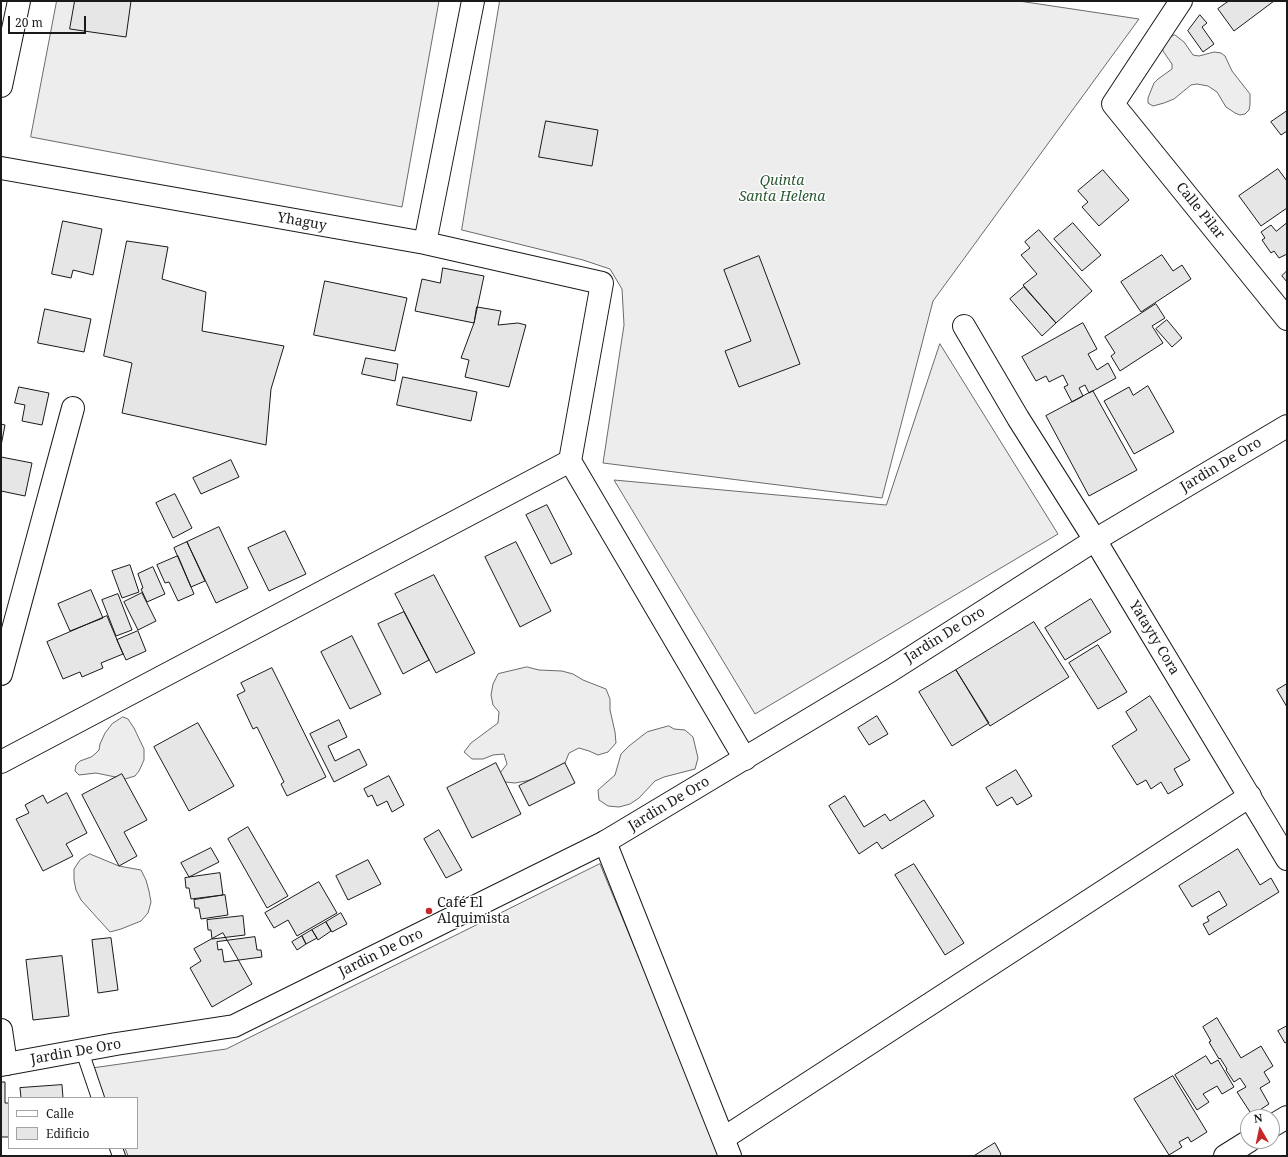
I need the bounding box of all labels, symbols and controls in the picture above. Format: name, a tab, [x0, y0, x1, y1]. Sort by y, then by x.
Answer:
scale bar	[10, 8, 88, 34]
text: 20 m	[15, 14, 43, 31]
park label: Quinta Santa Helena	[739, 173, 825, 206]
street label: Calle Pilar	[1172, 179, 1228, 243]
street label: Yhaguy	[276, 209, 328, 235]
street label: Jardin De Oro	[1177, 434, 1265, 496]
street label: Yatayty Cora	[1125, 598, 1183, 678]
street label: Jardin De Oro	[902, 604, 988, 666]
street label: Jardin De Oro	[625, 773, 713, 835]
place label: Café El Alquimista	[437, 895, 510, 928]
marker: Café El Alquimista	[424, 906, 434, 916]
street label: Jardin De Oro	[336, 925, 426, 981]
street label: Jardin De Oro	[29, 1036, 123, 1068]
legend	[8, 1097, 138, 1149]
text: Calle	[46, 1105, 74, 1122]
north arrow	[1240, 1109, 1280, 1149]
text: N	[1253, 1110, 1264, 1126]
text: Edificio	[46, 1125, 89, 1142]

